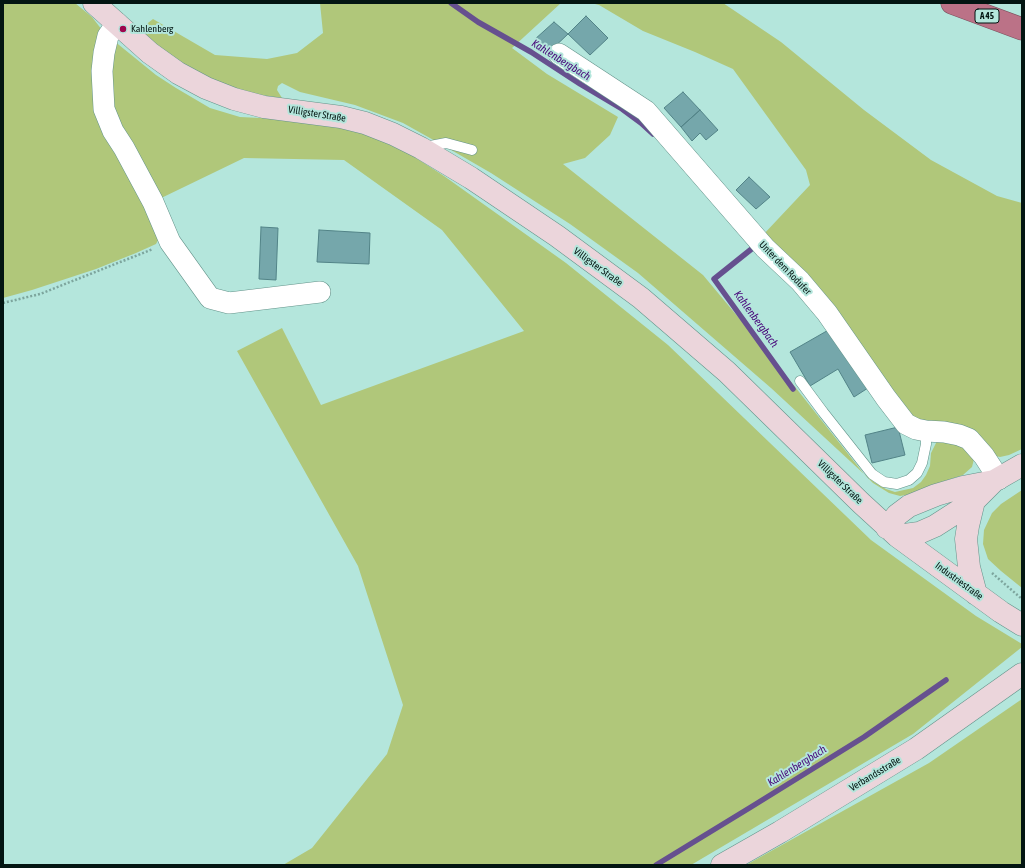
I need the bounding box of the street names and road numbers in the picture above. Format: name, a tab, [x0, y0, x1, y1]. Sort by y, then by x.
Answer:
road number: A 45	[975, 9, 999, 23]
street label: Villigster Straße	[287, 104, 347, 124]
street label: Unter dem Rodufer	[756, 239, 814, 297]
street label: Villigster Straße	[571, 245, 625, 289]
street label: Villigster Straße	[815, 458, 865, 506]
street label: Industriestraße	[933, 560, 985, 602]
street label: Verbandsstraße	[847, 754, 903, 794]

